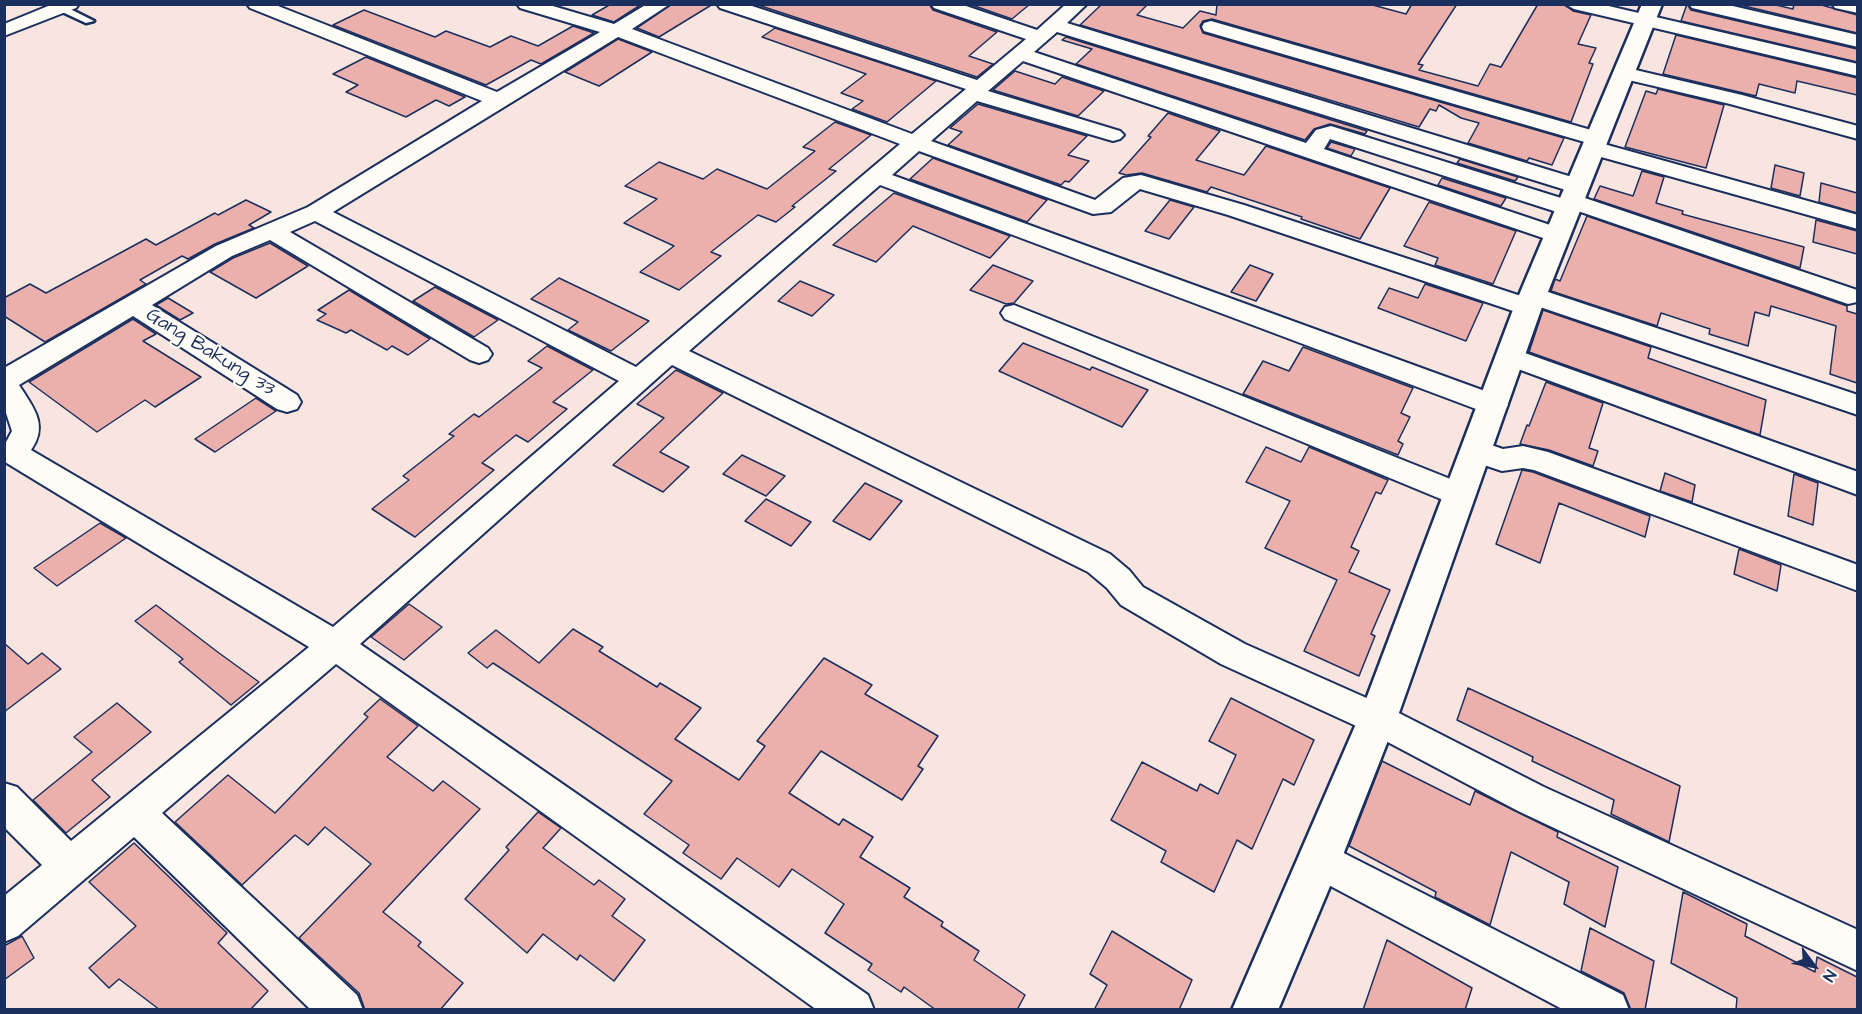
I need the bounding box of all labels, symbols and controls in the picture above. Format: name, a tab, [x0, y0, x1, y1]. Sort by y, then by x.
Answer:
street label: Gang Bakung 33	[141, 304, 279, 402]
north arrow	[1784, 936, 1844, 996]
text: N	[1817, 965, 1841, 986]

